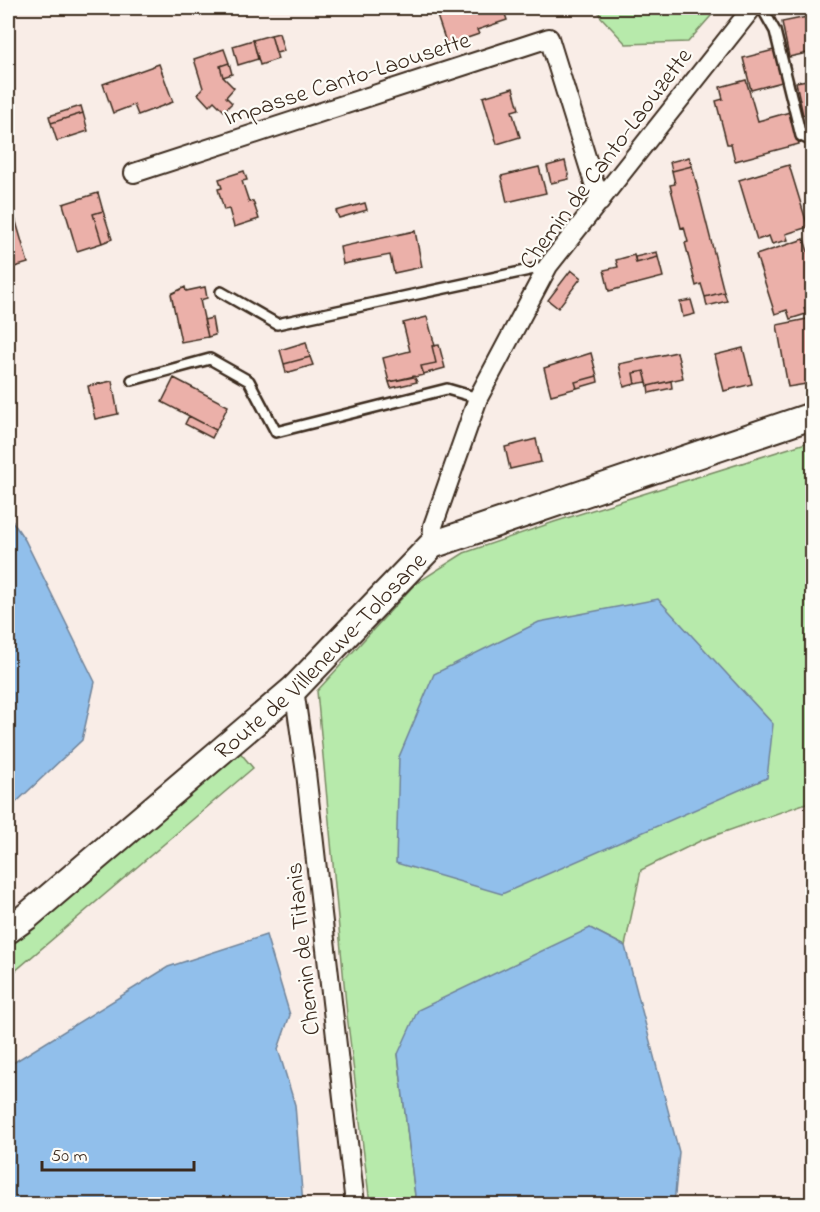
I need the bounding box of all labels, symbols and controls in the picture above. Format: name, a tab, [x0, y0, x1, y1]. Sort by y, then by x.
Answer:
street label: Impasse Canto-Laousette	[220, 24, 476, 137]
street label: Chemin de Canto-Laouzette	[512, 41, 702, 278]
street label: Route de Villeneuve-Tolosane	[208, 545, 436, 769]
street label: Chemin de Titanis	[278, 860, 331, 1037]
scale bar	[42, 1134, 194, 1172]
text: 50 m	[51, 1144, 88, 1170]

